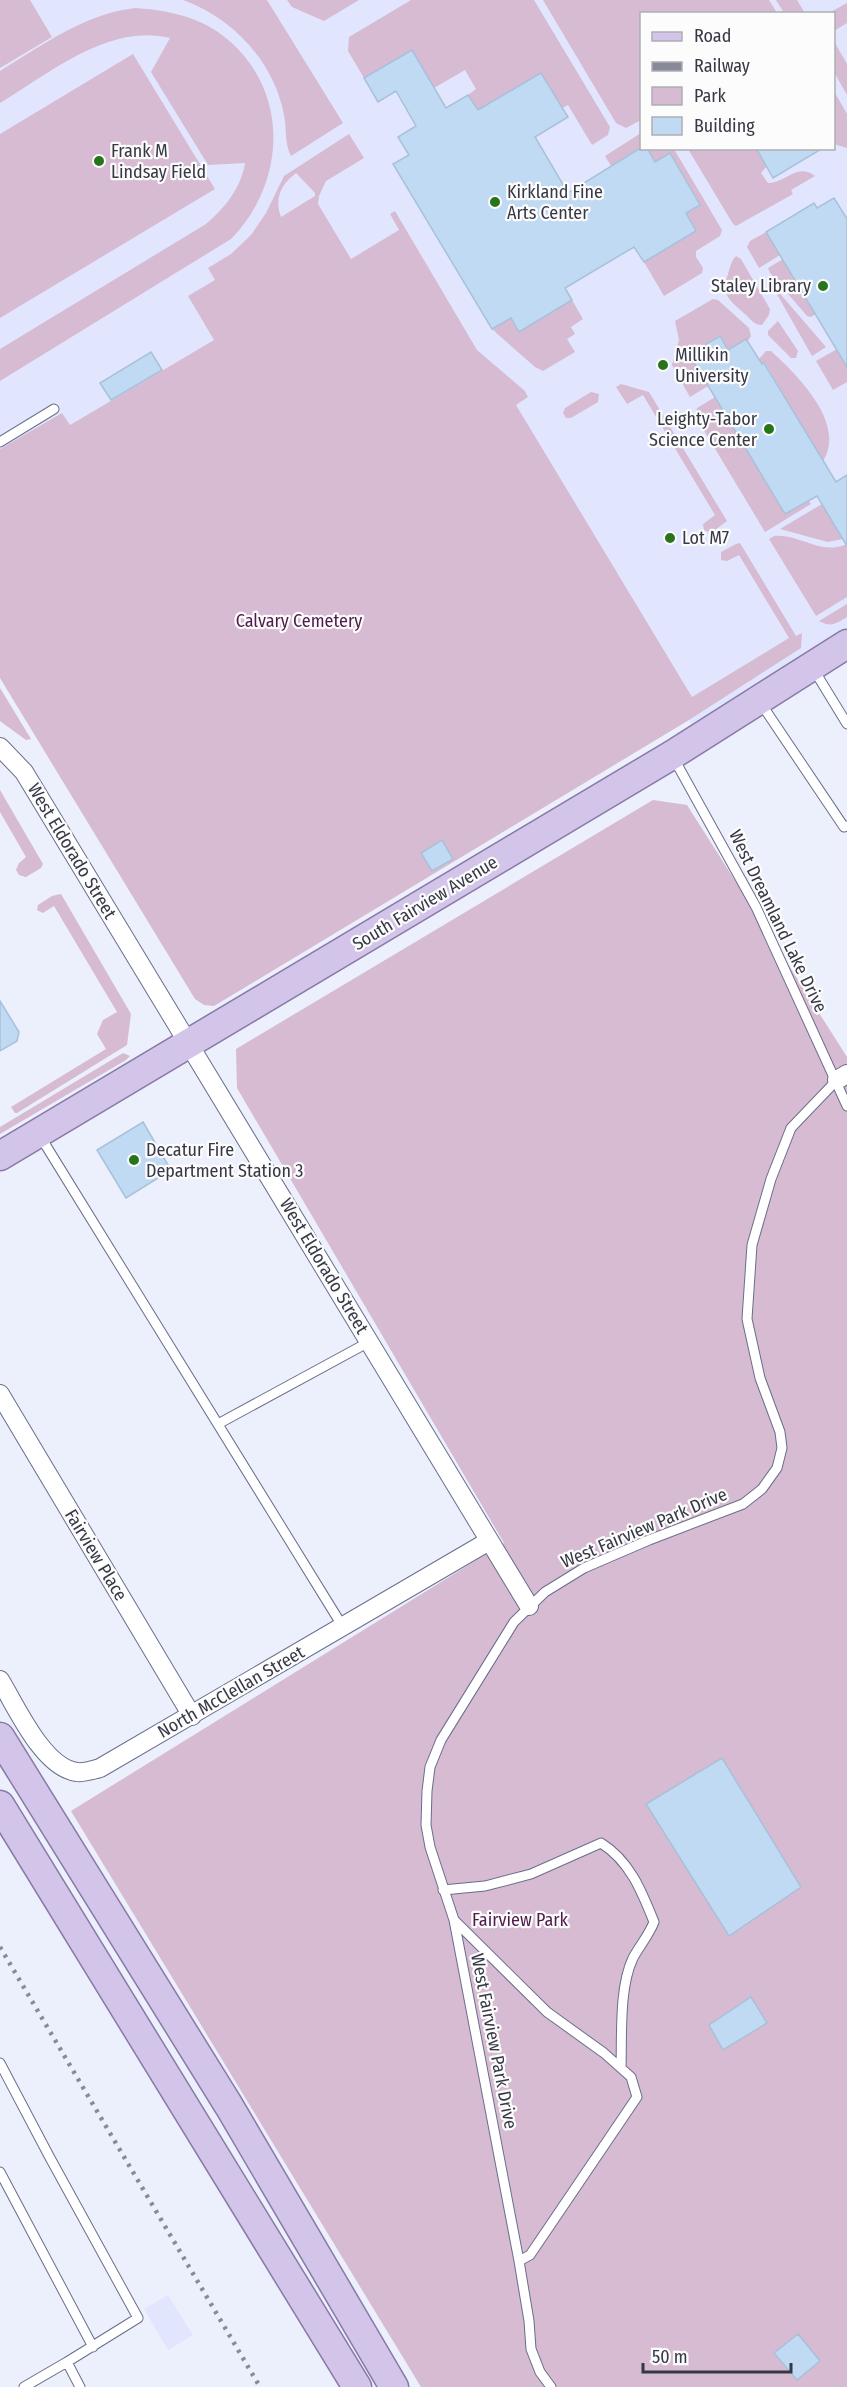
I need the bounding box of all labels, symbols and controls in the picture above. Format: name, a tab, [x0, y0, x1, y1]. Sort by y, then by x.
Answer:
legend	[640, 12, 835, 150]
text: Road	[694, 25, 731, 47]
text: Railway	[694, 55, 750, 77]
text: Park	[694, 85, 727, 107]
text: Building	[694, 115, 755, 137]
place label: Frank M Lindsay Field	[111, 140, 206, 183]
marker: Frank M Lindsay Field	[92, 154, 106, 168]
place label: Kirkland Fine Arts Center	[507, 181, 603, 224]
marker: Kirkland Fine Arts Center	[488, 195, 502, 209]
place label: Staley Library	[711, 275, 811, 297]
marker: Staley Library	[816, 279, 830, 293]
place label: Millikin University	[675, 344, 749, 387]
marker: Millikin University	[656, 358, 670, 372]
place label: Leighty-Tabor Science Center	[649, 408, 758, 451]
marker: Leighty-Tabor Science Center	[762, 422, 776, 436]
place label: Lot M7	[682, 527, 729, 549]
marker: Lot M7	[663, 531, 677, 545]
park label: Calvary Cemetery	[236, 610, 362, 632]
street label: West Eldorado Street	[23, 779, 121, 923]
street label: West Dreamland Lake Drive	[724, 826, 832, 1016]
street label: South Fairview Avenue	[348, 851, 502, 955]
place label: Decatur Fire Department Station 3	[146, 1139, 303, 1182]
marker: Decatur Fire Department Station 3	[127, 1153, 141, 1167]
street label: West Eldorado Street	[275, 1194, 373, 1338]
street label: West Fairview Park Drive	[558, 1483, 730, 1573]
street label: Fairview Place	[60, 1505, 132, 1605]
street label: North McClellan Street	[154, 1641, 308, 1743]
park label: Fairview Park	[472, 1909, 569, 1931]
street label: West Fairview Park Drive	[466, 1951, 522, 2131]
scale bar	[643, 2336, 792, 2374]
text: 50 m	[652, 2346, 688, 2368]

